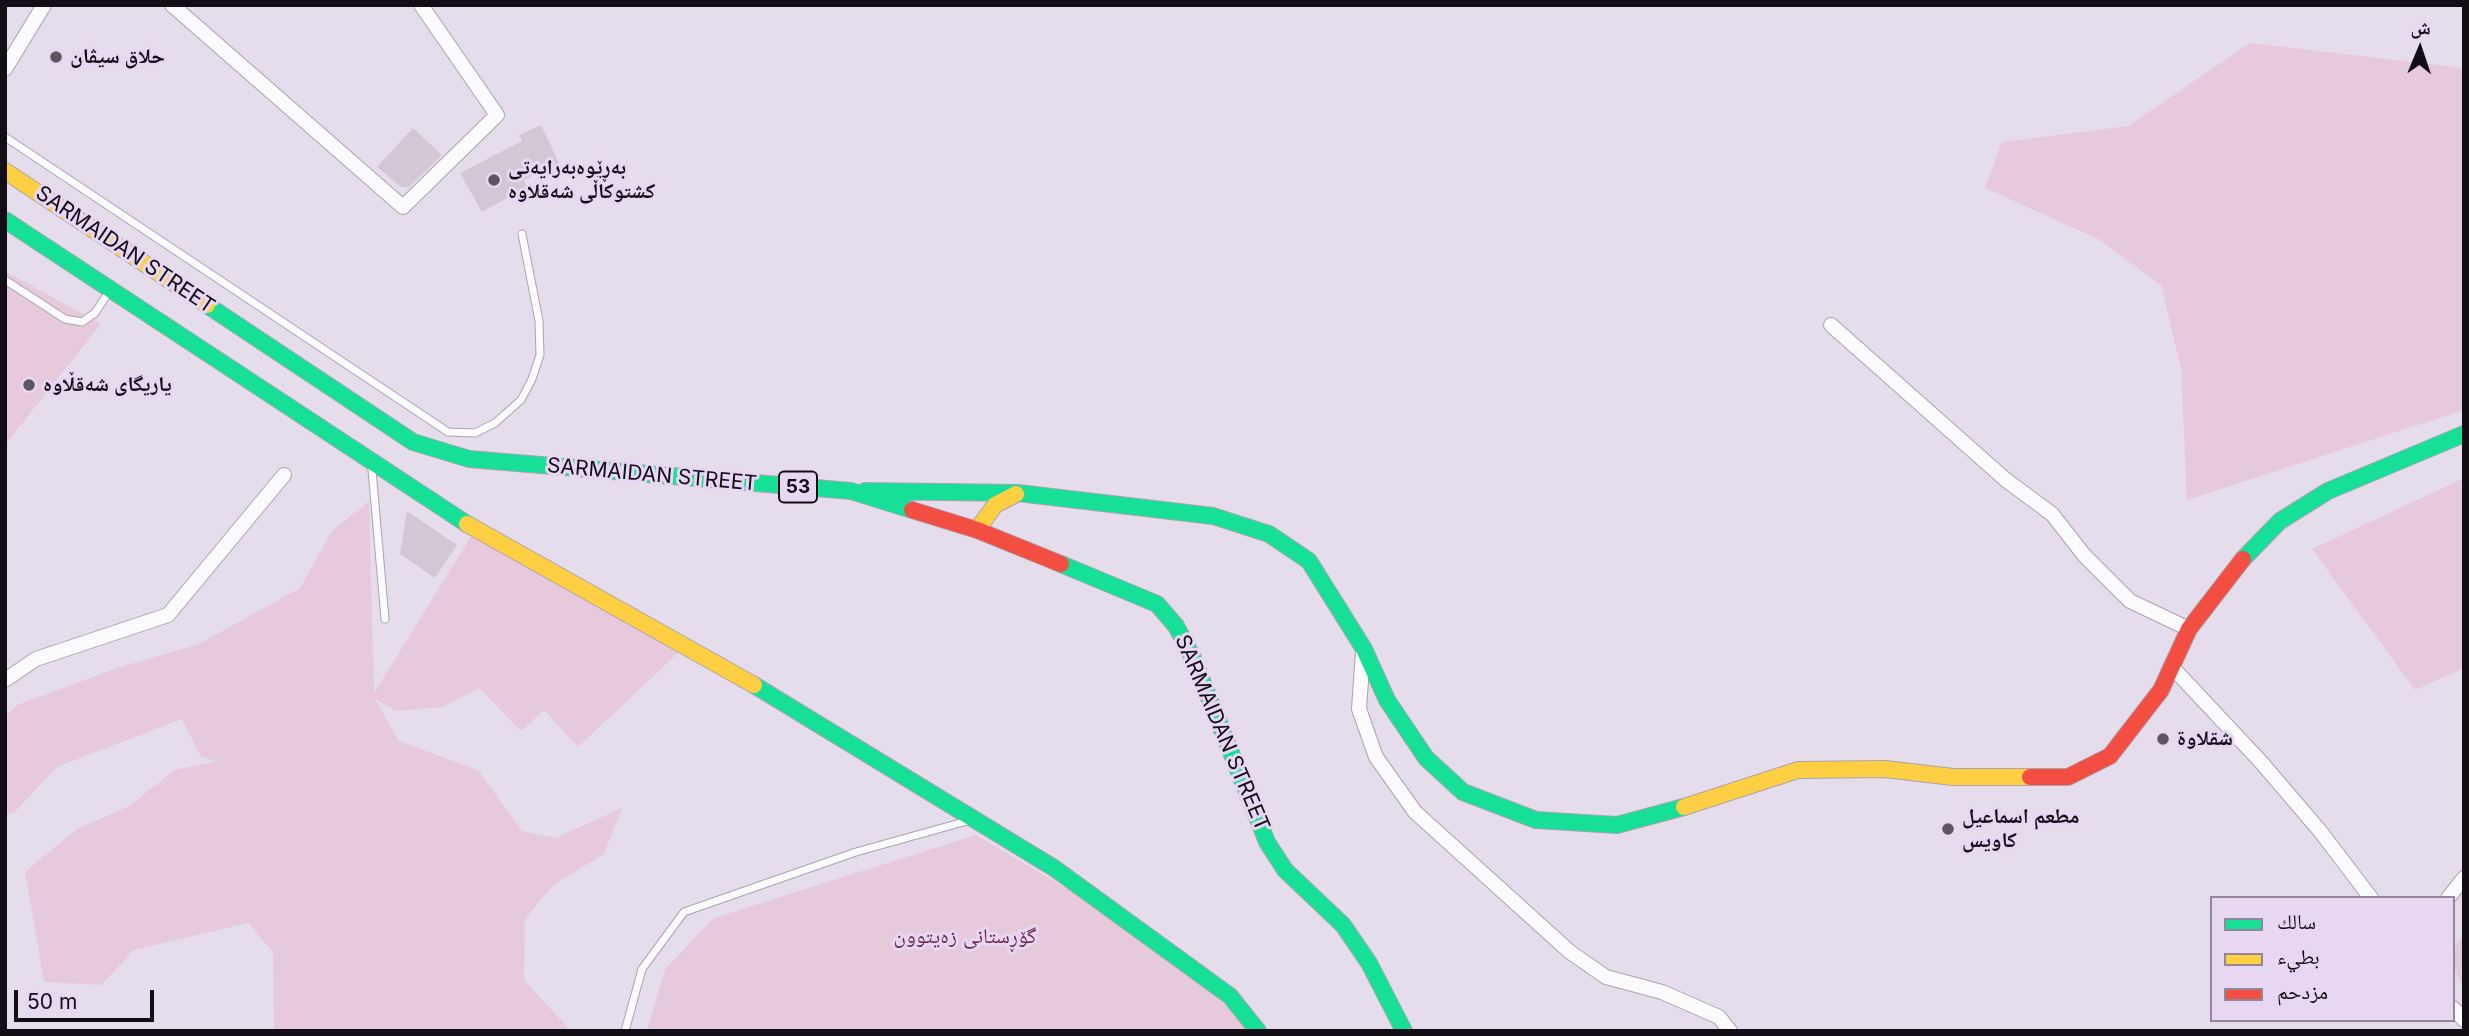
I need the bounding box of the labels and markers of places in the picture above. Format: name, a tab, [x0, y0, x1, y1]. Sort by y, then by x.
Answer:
place label: حلاق سیڤان	[70, 44, 165, 70]
marker: حلاق سیڤان	[48, 49, 64, 65]
place label: بەڕێوەبەرایەتی کشتوکاڵی شەقلاوە	[508, 155, 655, 205]
marker: بەڕێوەبەرایەتی کشتوکاڵی شەقلاوە	[486, 172, 502, 188]
place label: ياريگاى شەقڵاوە	[43, 372, 172, 398]
marker: ياريگاى شەقڵاوە	[21, 377, 37, 393]
place label: شقلاوة	[2177, 726, 2233, 752]
marker: شقلاوة	[2155, 731, 2171, 747]
place label: مطعم اسماعیل کاویس	[1962, 804, 2080, 854]
marker: مطعم اسماعیل کاویس	[1940, 821, 1956, 837]

